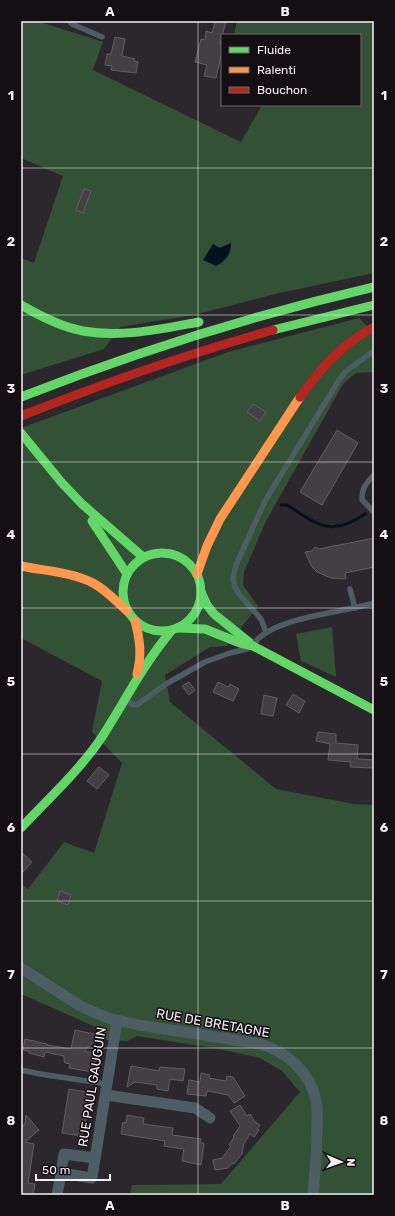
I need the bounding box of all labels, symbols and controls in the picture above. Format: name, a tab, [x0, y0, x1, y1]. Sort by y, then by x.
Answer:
text: A	[105, 4, 115, 19]
text: B	[280, 4, 290, 19]
legend	[221, 34, 361, 106]
text: Fluide	[257, 43, 291, 57]
text: Ralenti	[257, 63, 296, 77]
text: Bouchon	[257, 83, 307, 97]
text: 1	[8, 88, 14, 103]
text: 1	[381, 88, 387, 103]
text: 2	[7, 234, 15, 249]
text: 2	[380, 234, 388, 249]
text: 3	[7, 381, 16, 396]
text: 3	[380, 381, 389, 396]
text: 4	[7, 527, 16, 542]
text: 4	[380, 527, 389, 542]
text: 5	[7, 674, 15, 689]
text: 5	[380, 674, 388, 689]
text: 6	[7, 820, 16, 835]
text: 6	[380, 820, 389, 835]
text: 7	[7, 967, 15, 982]
text: 7	[380, 967, 388, 982]
street label: RUE DE BRETAGNE	[155, 1006, 271, 1040]
street label: RUE PAUL GAUGUIN	[75, 1026, 109, 1148]
text: 8	[7, 1113, 16, 1128]
text: 8	[380, 1113, 389, 1128]
north arrow	[321, 1142, 361, 1182]
scale bar	[36, 1156, 110, 1182]
text: N	[344, 1158, 357, 1167]
text: 50 m	[42, 1163, 70, 1177]
text: A	[105, 1198, 115, 1213]
text: B	[280, 1198, 290, 1213]

